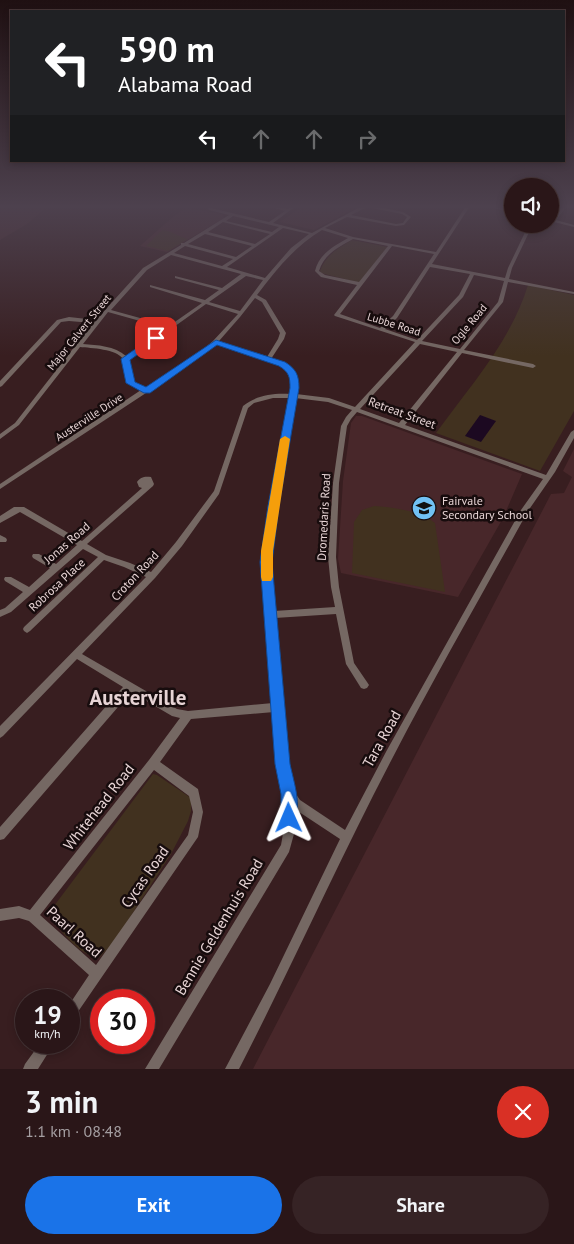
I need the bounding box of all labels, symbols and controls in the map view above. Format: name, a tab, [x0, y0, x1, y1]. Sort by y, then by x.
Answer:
text: 590 m	[118, 26, 215, 72]
icon: left	[35, 30, 100, 95]
text: Alabama Road	[118, 70, 252, 98]
icon: left	[194, 125, 222, 153]
icon: ahead	[247, 125, 275, 153]
icon: ahead	[300, 125, 328, 153]
icon: right	[353, 125, 381, 153]
map controls	[504, 178, 559, 233]
button: sound	[504, 178, 559, 233]
street label: Major Calvert Street	[44, 291, 114, 373]
street label: Ogle Road	[448, 301, 490, 347]
street label: Lubbe Road	[366, 309, 422, 339]
pin	[135, 317, 177, 359]
icon: arrive	[142, 324, 170, 352]
street label: Austerville Drive	[53, 390, 126, 444]
street label: Retreat Street	[366, 393, 438, 432]
street label: Dromedaris Road	[314, 473, 333, 561]
place label: Fairvale Secondary School	[442, 493, 533, 522]
school or university icon: Fairvale Secondary School	[411, 495, 437, 521]
street label: Jonas Road	[40, 519, 93, 567]
street label: Croton Road	[108, 548, 162, 604]
street label: Robrosa Place	[25, 555, 88, 615]
district label: Austerville	[90, 684, 186, 711]
street label: Tara Road	[358, 707, 405, 771]
street label: Whitehead Road	[59, 760, 138, 854]
position arrow	[262, 791, 314, 843]
street label: Cycas Road	[116, 842, 173, 911]
street label: Bennie Geldenhuis Road	[170, 855, 267, 998]
street label: Paarl Road	[43, 902, 106, 961]
speed limit sign: 30	[90, 989, 155, 1054]
text: 19	[33, 999, 62, 1031]
text: km/h	[34, 1026, 61, 1041]
text: 3 min	[25, 1082, 98, 1121]
button: close	[497, 1086, 549, 1138]
text: 1.1 km · 08:48	[25, 1121, 122, 1141]
button: Exit	[25, 1176, 282, 1234]
button: Share	[292, 1176, 549, 1234]

